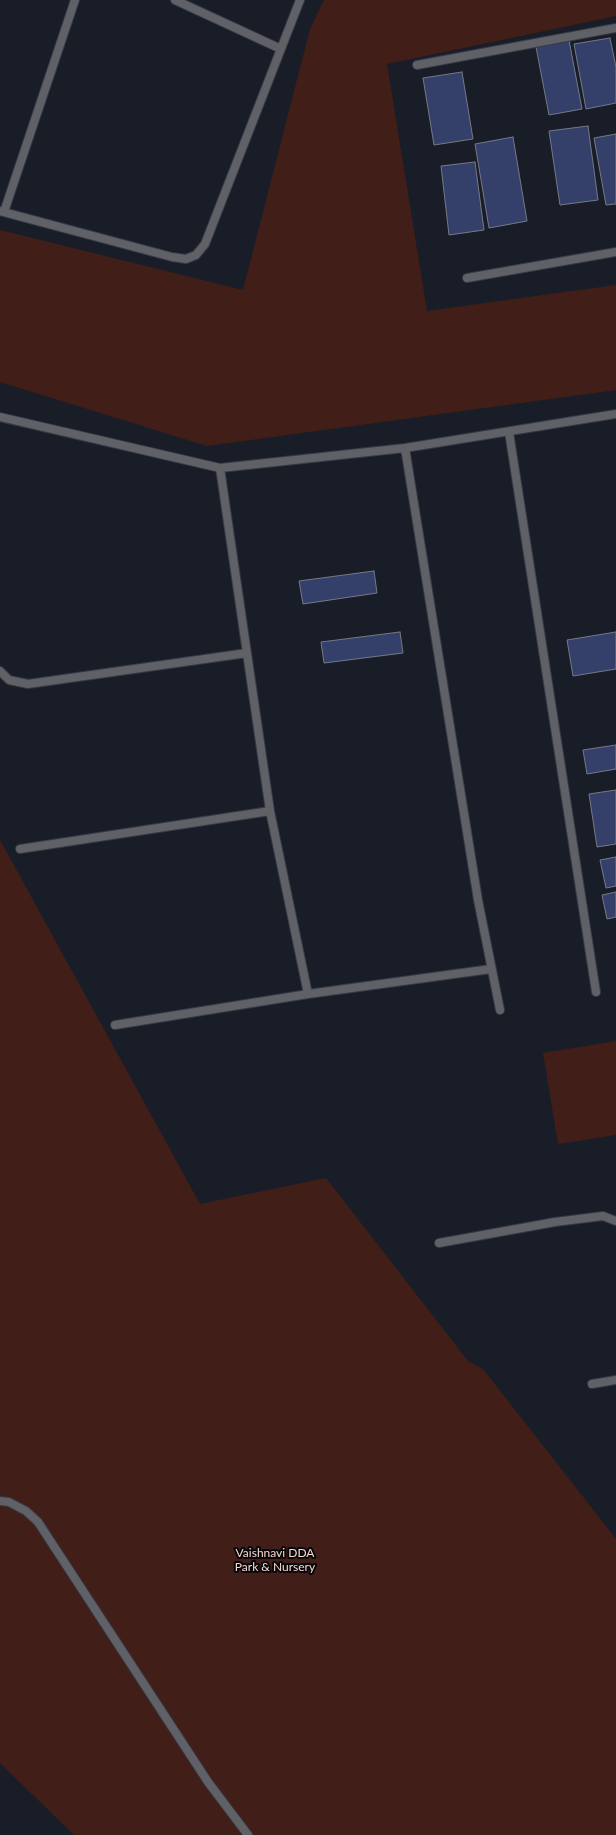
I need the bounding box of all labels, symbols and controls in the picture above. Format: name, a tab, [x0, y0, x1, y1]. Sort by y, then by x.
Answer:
park label: Vaishnavi DDA Park & Nursery	[235, 1546, 315, 1574]

